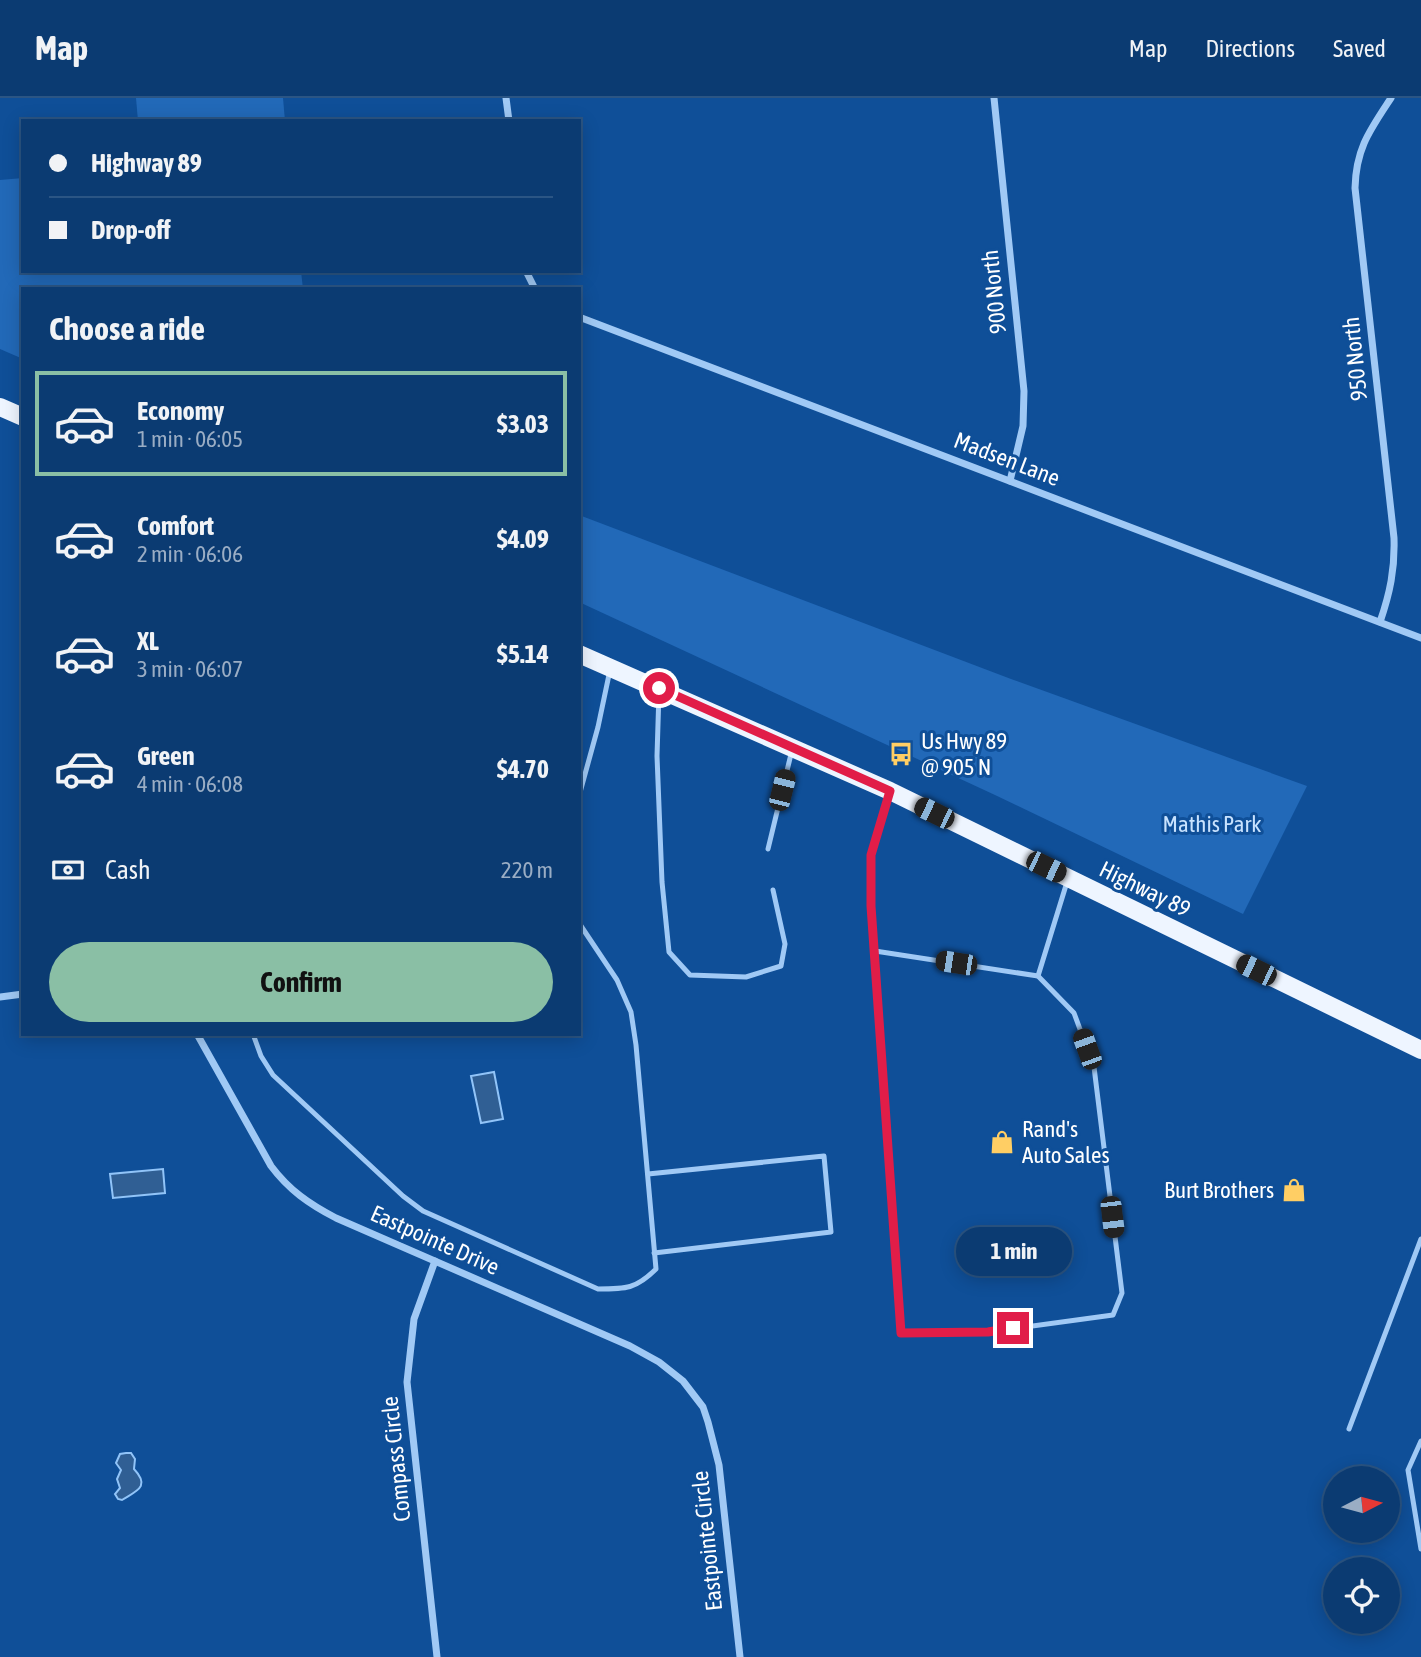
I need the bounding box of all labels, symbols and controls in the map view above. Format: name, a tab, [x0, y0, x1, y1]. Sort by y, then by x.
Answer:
text: Map	[35, 29, 88, 67]
text: Map	[1129, 35, 1167, 62]
text: Directions	[1205, 35, 1295, 62]
text: Saved	[1333, 35, 1386, 62]
text: Highway 89	[91, 148, 202, 178]
text: Drop-off	[91, 215, 171, 245]
street label: 900 North	[977, 249, 1011, 335]
text: Choose a ride	[49, 310, 205, 347]
street label: 950 North	[1338, 316, 1372, 402]
icon: car	[53, 392, 116, 455]
text: Economy	[137, 396, 224, 426]
text: $3.03	[497, 409, 549, 439]
text: 1 min · 06:05	[137, 426, 243, 452]
street label: Madsen Lane	[950, 427, 1064, 491]
icon: car	[53, 507, 116, 570]
text: Comfort	[137, 511, 214, 541]
text: $4.09	[497, 524, 549, 554]
text: 2 min · 06:06	[137, 541, 243, 567]
icon: car	[53, 622, 116, 685]
text: XL	[137, 626, 159, 656]
text: $5.14	[497, 639, 549, 669]
text: 3 min · 06:07	[137, 656, 243, 682]
route start	[643, 672, 675, 704]
place label: Us Hwy 89 @ 905 N	[921, 728, 1007, 780]
icon: car	[53, 737, 116, 800]
bus stop icon: Us Hwy 89 @ 905 N	[887, 740, 915, 768]
text: Green	[137, 741, 195, 771]
text: $4.70	[497, 754, 549, 784]
car	[767, 767, 798, 813]
text: 4 min · 06:08	[137, 771, 243, 797]
car	[911, 794, 958, 832]
park label: Mathis Park	[1163, 811, 1261, 837]
car	[1023, 848, 1070, 886]
icon: cash	[49, 851, 87, 889]
text: Cash	[105, 855, 151, 885]
street label: Highway 89	[1095, 856, 1195, 922]
text: 220 m	[501, 857, 553, 883]
button: Confirm	[49, 942, 553, 1022]
car	[934, 949, 979, 977]
car	[1233, 951, 1280, 989]
car	[1070, 1026, 1105, 1072]
place label: Rand's Auto Sales	[1022, 1116, 1110, 1168]
shop icon: Rand's Auto Sales	[988, 1128, 1016, 1156]
shop icon: Burt Brothers	[1280, 1176, 1308, 1204]
place label: Burt Brothers	[1164, 1177, 1274, 1203]
car	[1100, 1195, 1125, 1239]
street label: Eastpointe Drive	[367, 1200, 503, 1280]
callout: 1 min	[955, 1226, 1071, 1276]
text: 1 min	[991, 1238, 1037, 1264]
route end	[997, 1312, 1029, 1344]
street label: Compass Circle	[376, 1395, 416, 1523]
north arrow	[1323, 1466, 1400, 1544]
map controls	[1323, 1466, 1400, 1634]
street label: Eastpointe Circle	[687, 1470, 727, 1612]
button: locate	[1323, 1557, 1400, 1634]

